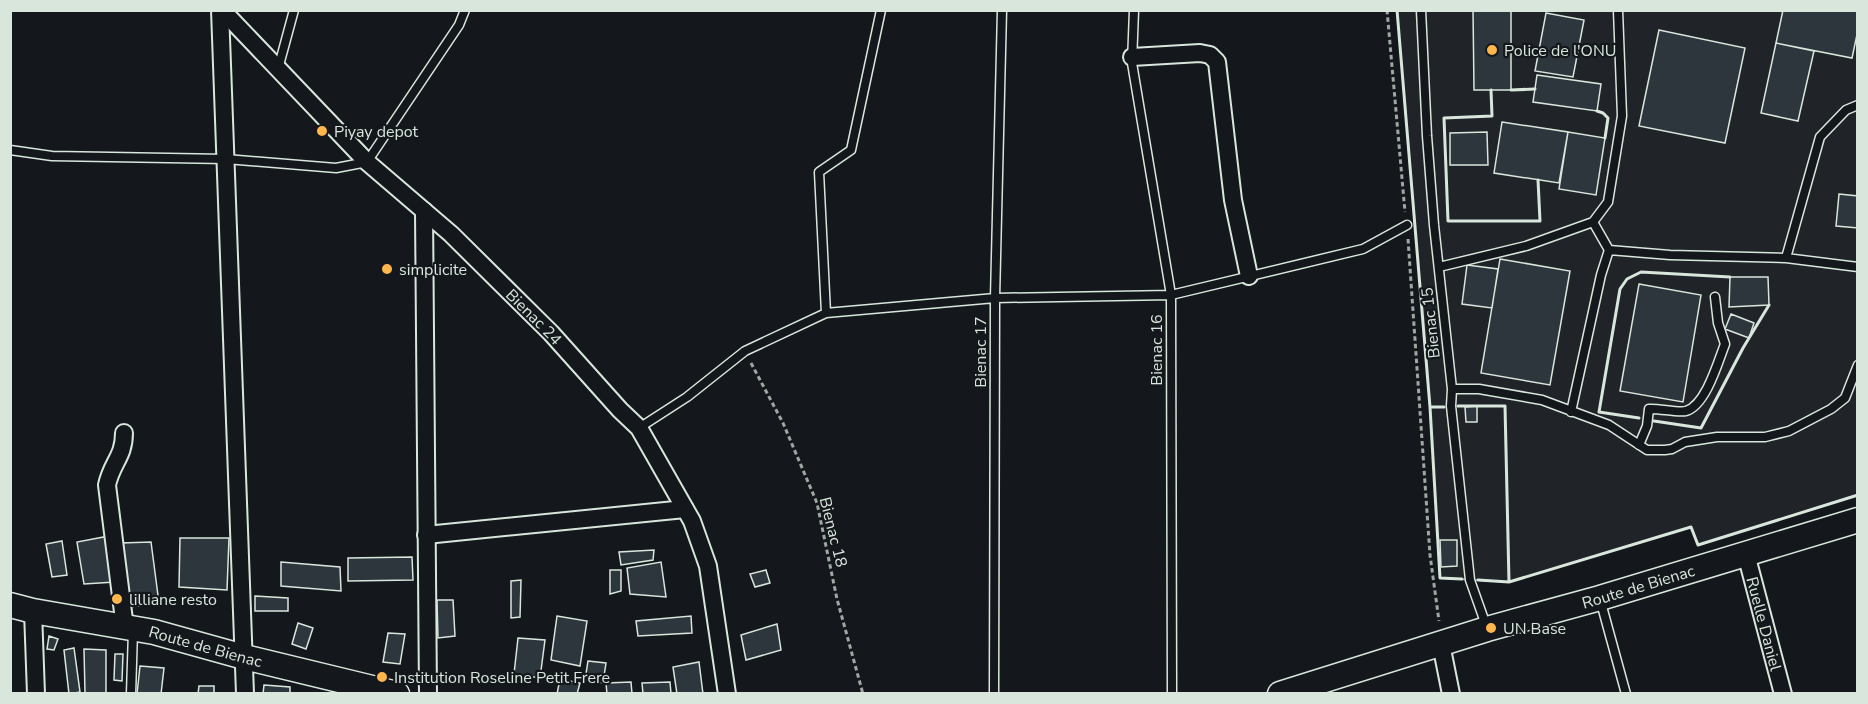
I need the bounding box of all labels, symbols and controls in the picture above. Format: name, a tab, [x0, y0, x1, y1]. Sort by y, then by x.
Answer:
place label: Police de l'ONU	[1504, 40, 1616, 62]
marker: Police de l'ONU	[1485, 43, 1499, 57]
place label: Piyay depot	[334, 121, 419, 143]
marker: Piyay depot	[315, 124, 329, 138]
place label: simplicite	[399, 259, 467, 281]
marker: simplicite	[380, 262, 394, 276]
street label: Bienac 24	[501, 284, 567, 350]
street label: Bienac 15	[1416, 286, 1446, 360]
street label: Bienac 16	[1146, 314, 1168, 386]
street label: Bienac 17	[970, 316, 992, 388]
street label: Bienac 18	[814, 495, 852, 570]
street label: Route de Bienac	[1580, 560, 1698, 614]
street label: Ruelle Daniel	[1740, 574, 1786, 674]
place label: lilliane resto	[129, 589, 217, 611]
marker: lilliane resto	[110, 592, 124, 606]
place label: UN Base	[1503, 618, 1566, 640]
street label: Route de Bienac	[146, 621, 265, 673]
marker: UN Base	[1484, 621, 1498, 635]
place label: Institution Roseline Petit Frere	[394, 667, 610, 689]
marker: Institution Roseline Petit Frere	[375, 670, 389, 684]

